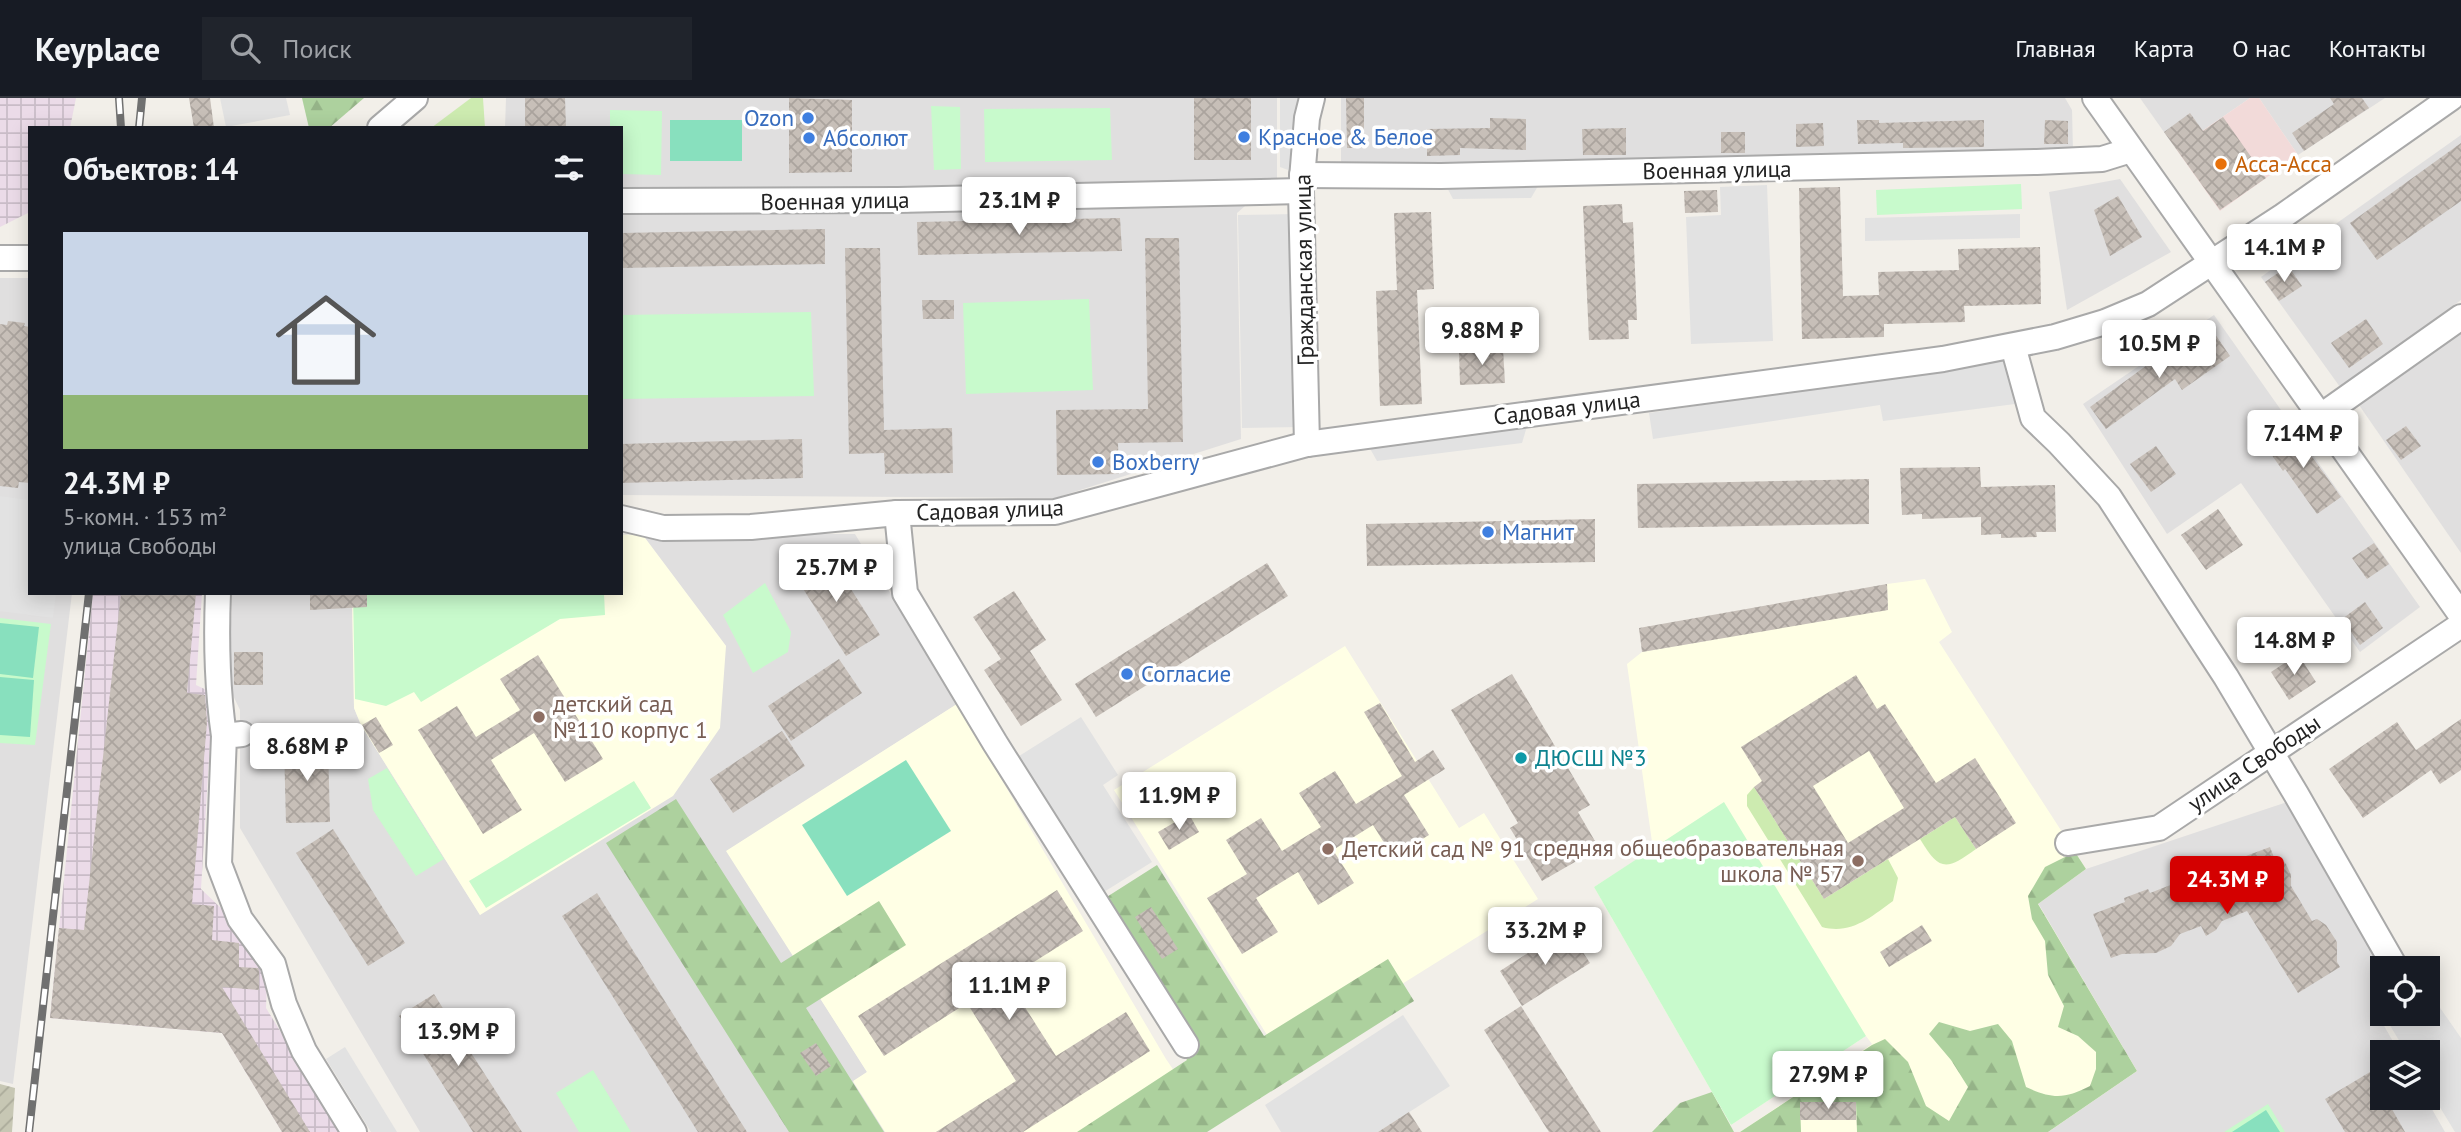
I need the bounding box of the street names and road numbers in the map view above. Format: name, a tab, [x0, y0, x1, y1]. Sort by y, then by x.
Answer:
street label: Военная улица	[1642, 154, 1792, 185]
street label: Гражданская улица	[1287, 174, 1320, 366]
street label: Военная улица	[760, 185, 910, 216]
street label: Садовая улица	[1492, 384, 1642, 431]
street label: Садовая улица	[916, 492, 1064, 527]
street label: улица Свободы	[2182, 708, 2326, 818]

